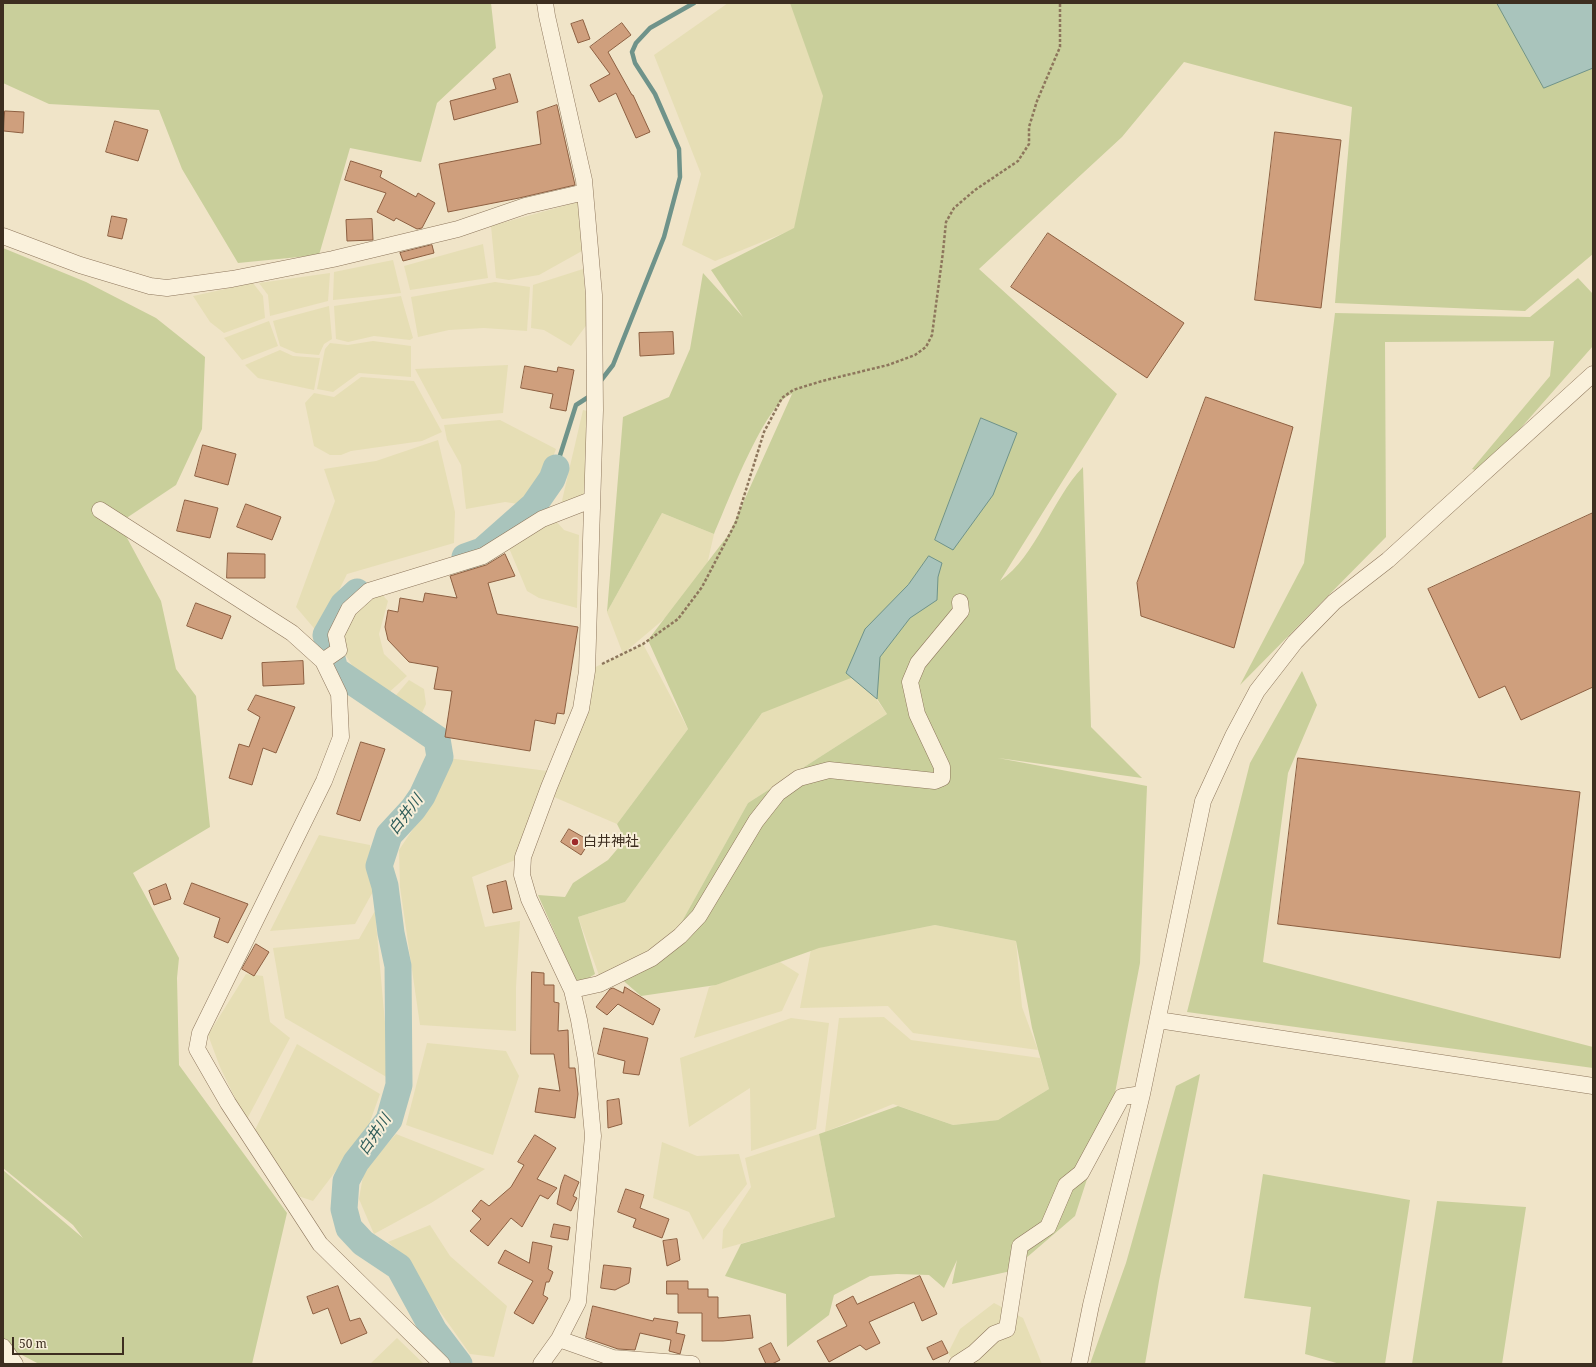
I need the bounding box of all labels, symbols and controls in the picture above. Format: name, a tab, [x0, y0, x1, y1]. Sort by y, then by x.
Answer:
water label: 白井川	[385, 792, 427, 838]
place label: 白井神社	[583, 834, 639, 850]
marker: 白井神社	[570, 837, 580, 847]
water label: 白井川	[355, 1111, 395, 1159]
scale bar	[14, 1329, 126, 1355]
text: 50 m	[19, 1335, 47, 1352]

